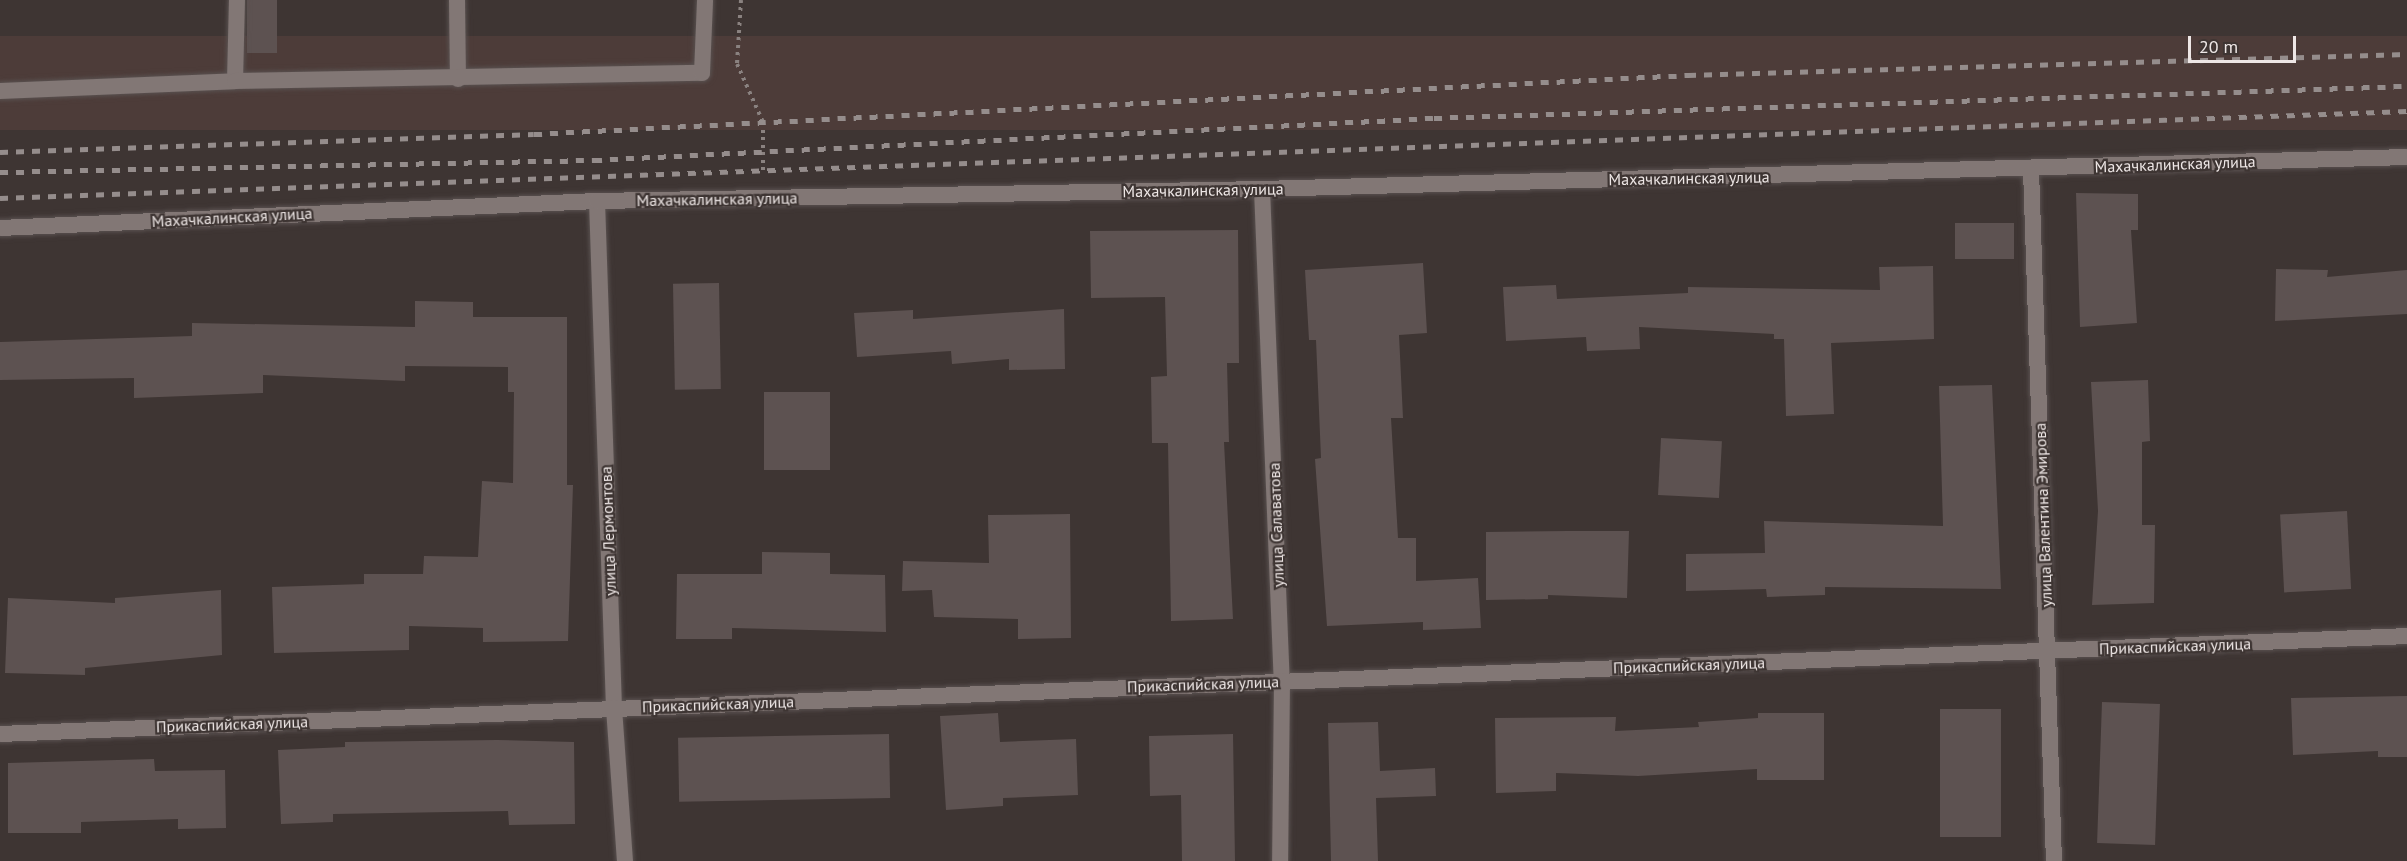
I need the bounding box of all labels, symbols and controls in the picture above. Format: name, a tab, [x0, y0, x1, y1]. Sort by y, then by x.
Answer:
scale bar	[2191, 24, 2299, 62]
text: 20 m	[2199, 35, 2238, 58]
street label: Махачкалинская улица	[2094, 152, 2256, 176]
street label: Махачкалинская улица	[1608, 167, 1770, 189]
street label: Махачкалинская улица	[1122, 179, 1284, 201]
street label: Махачкалинская улица	[636, 188, 798, 210]
street label: Махачкалинская улица	[151, 203, 313, 231]
street label: улица Валентина Эмирова	[2030, 422, 2056, 608]
street label: улица Салаватова	[1264, 462, 1288, 588]
street label: улица Лермонтова	[596, 466, 620, 596]
street label: Прикаспийская улица	[2099, 634, 2251, 658]
street label: Прикаспийская улица	[1613, 653, 1765, 677]
street label: Прикаспийская улица	[1127, 672, 1279, 696]
street label: Прикаспийская улица	[642, 692, 794, 716]
street label: Прикаспийская улица	[156, 712, 308, 736]

